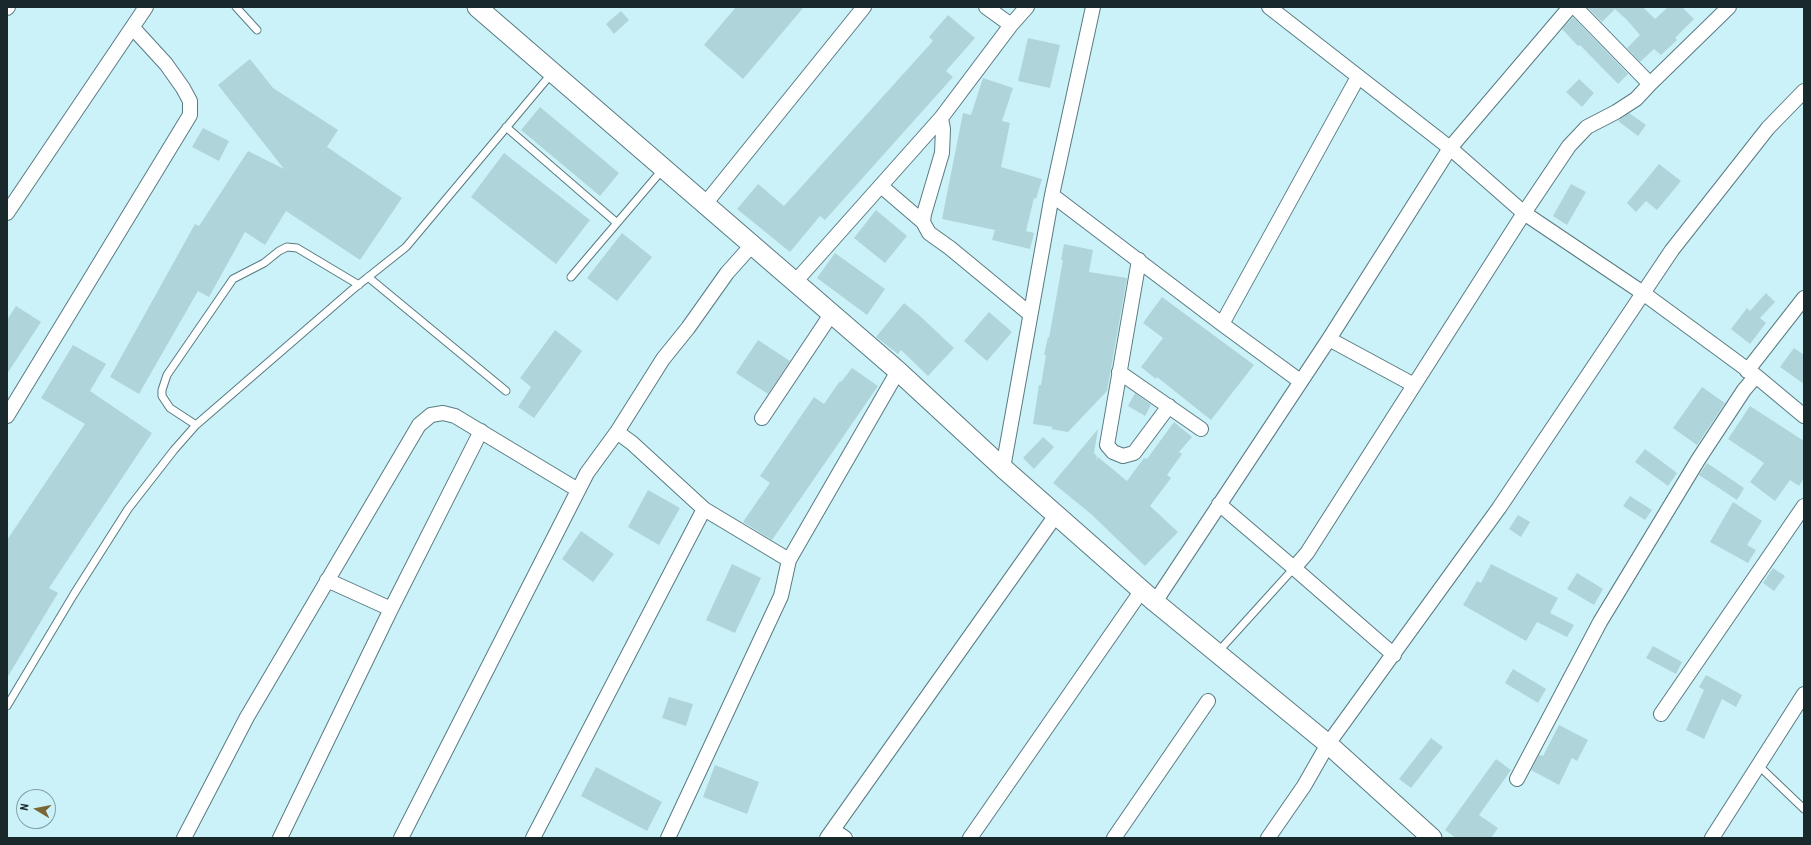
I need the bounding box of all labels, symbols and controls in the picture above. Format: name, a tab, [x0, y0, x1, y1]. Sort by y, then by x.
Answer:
north arrow	[16, 789, 56, 829]
text: N	[18, 803, 32, 811]

